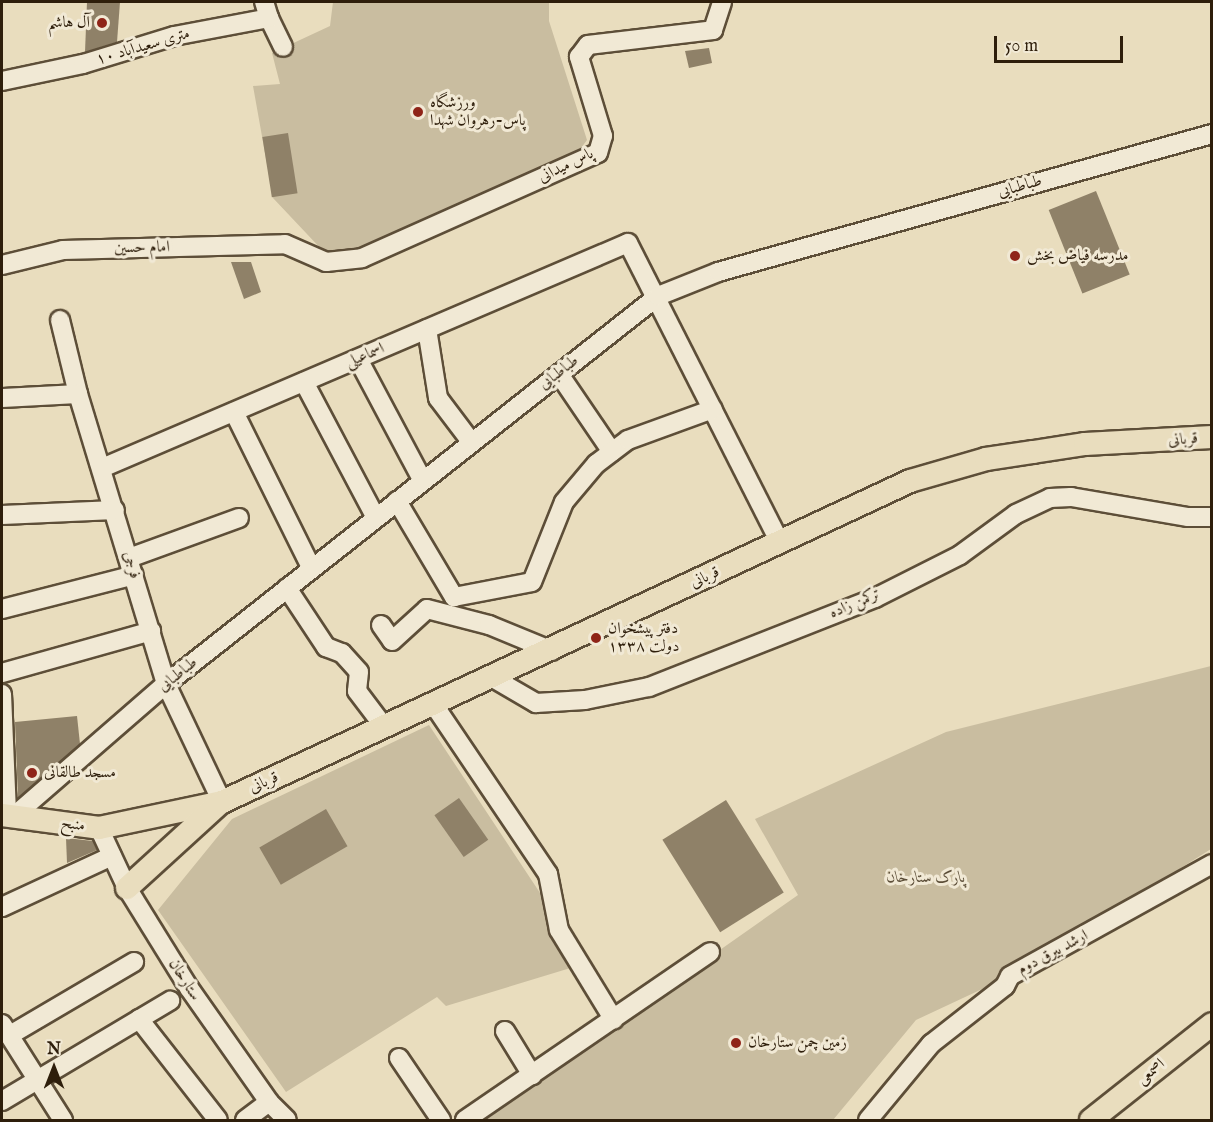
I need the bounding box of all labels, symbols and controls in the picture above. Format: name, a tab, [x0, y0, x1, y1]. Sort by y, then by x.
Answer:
place label: آل هاشم	[48, 13, 90, 33]
marker: آل هاشم	[95, 16, 109, 30]
street label: ۱۰ متری سعیدآباد	[94, 24, 192, 70]
scale bar	[997, 24, 1126, 62]
text: 50 m	[1005, 35, 1038, 58]
place label: ورزشگاه پاس-رهروان شهدا	[430, 93, 525, 131]
marker: ورزشگاه پاس-رهروان شهدا	[411, 105, 425, 119]
street label: پاس میدانی	[535, 144, 597, 188]
street label: طباطبایی	[996, 172, 1044, 202]
street label: امام حسین	[114, 238, 170, 258]
place label: مدرسه فیاض بخش	[1027, 246, 1128, 266]
marker: مدرسه فیاض بخش	[1008, 249, 1022, 263]
street label: اسماعیلی	[343, 339, 387, 373]
street label: طباطبایی	[535, 352, 583, 394]
street label: قربانی	[1167, 429, 1199, 451]
street label: فرجی	[118, 549, 144, 581]
street label: قربانی	[687, 563, 723, 593]
street label: ترکمن زاده	[827, 585, 883, 623]
place label: دفتر پیشخوان دولت ۱۳۳۸	[608, 619, 679, 657]
marker: دفتر پیشخوان دولت ۱۳۳۸	[589, 631, 603, 645]
street label: طباطبایی	[154, 653, 202, 697]
place label: مسجد طالقانی	[44, 763, 116, 783]
marker: مسجد طالقانی	[25, 766, 39, 780]
street label: قربانی	[246, 768, 282, 798]
street label: منبح	[60, 814, 86, 836]
park label: پارک ستارخان	[887, 868, 965, 888]
street label: ارشد بیرق دوم	[1014, 926, 1092, 980]
street label: ستارخان	[164, 956, 204, 1004]
place label: زمین چمن ستارخان	[748, 1033, 847, 1053]
marker: زمین چمن ستارخان	[729, 1036, 743, 1050]
north arrow	[24, 1038, 84, 1098]
text: N	[47, 1040, 61, 1060]
street label: اصمعی	[1133, 1055, 1169, 1089]

